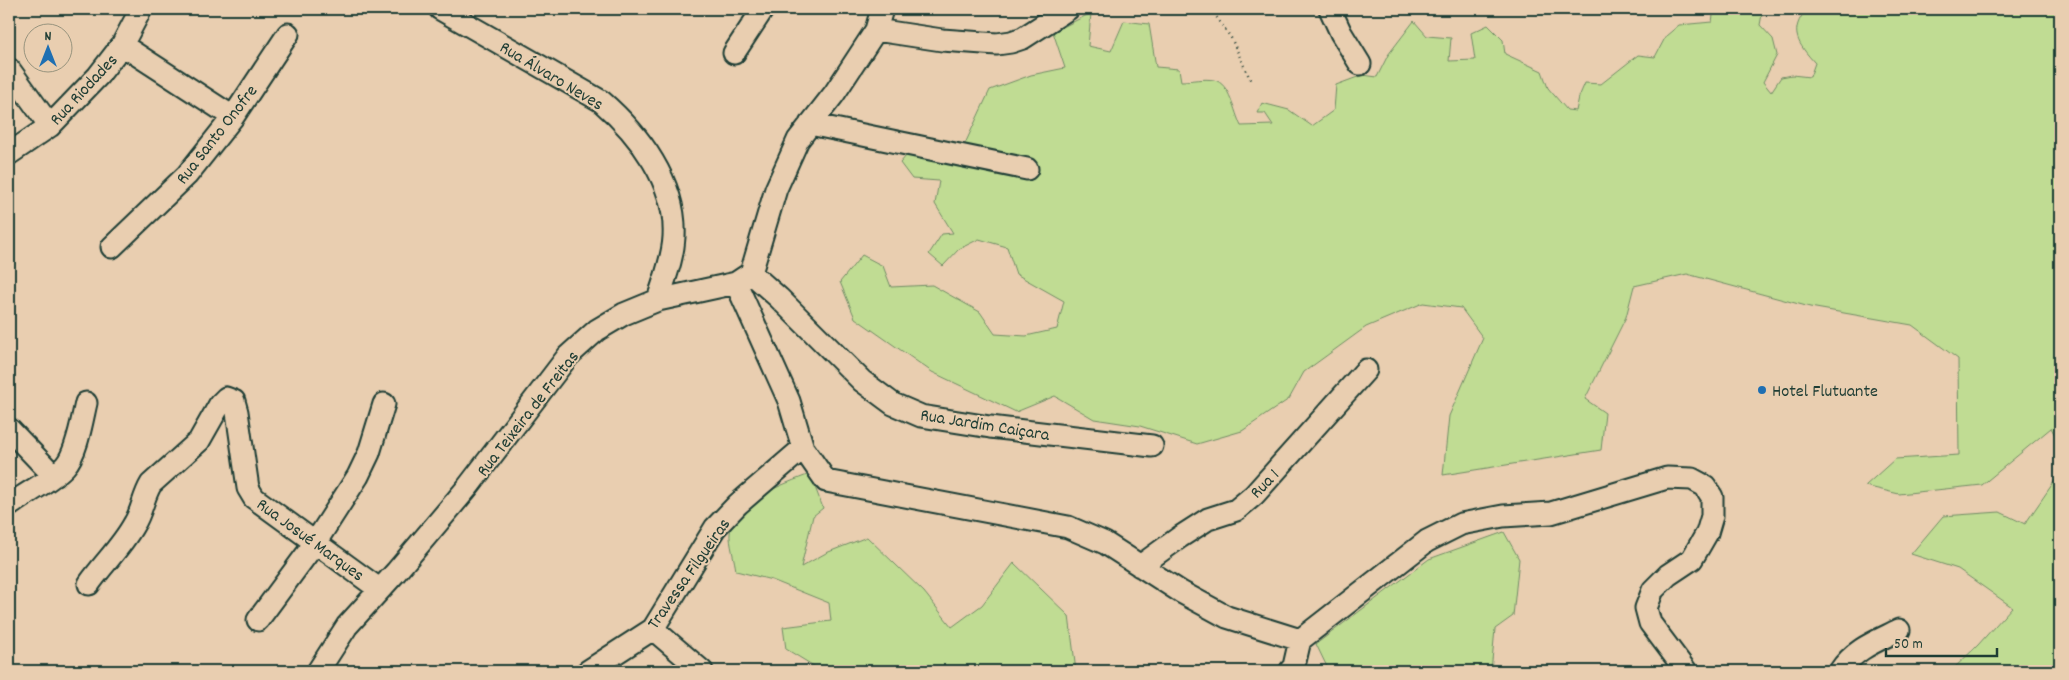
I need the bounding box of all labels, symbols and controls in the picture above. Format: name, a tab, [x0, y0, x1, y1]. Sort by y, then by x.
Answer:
north arrow	[22, 22, 72, 72]
text: N	[45, 27, 52, 47]
street label: Rua Álvaro Neves	[494, 36, 607, 118]
street label: Rua Riodades	[45, 49, 125, 132]
street label: Rua Santo Onofre	[171, 80, 265, 191]
street label: Rua Teixeira de Freitas	[472, 346, 586, 483]
place label: Hotel Flutuante	[1772, 380, 1878, 405]
marker: Hotel Flutuante	[1756, 384, 1768, 396]
street label: Rua Jardim Caiçara	[918, 404, 1052, 449]
street label: Rua 1	[1245, 464, 1286, 505]
street label: Rua Josué Marques	[250, 493, 369, 589]
street label: Travessa Filgueiras	[642, 514, 738, 635]
scale bar	[1886, 625, 1998, 657]
text: 50 m	[1894, 634, 1923, 656]

